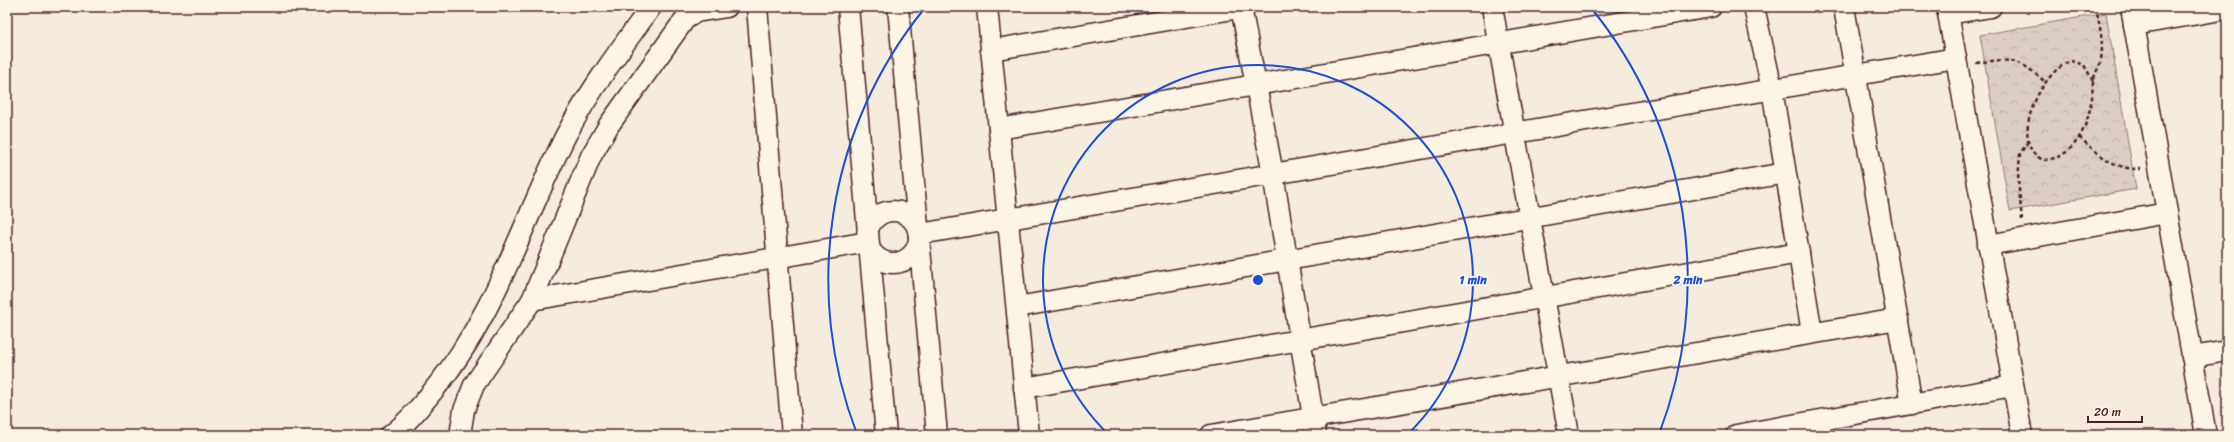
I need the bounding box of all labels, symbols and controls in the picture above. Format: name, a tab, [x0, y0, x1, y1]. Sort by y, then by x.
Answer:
text: 1 min	[1459, 269, 1487, 291]
text: 2 min	[1672, 269, 1703, 291]
centre of rings	[1251, 273, 1265, 287]
scale bar	[2088, 398, 2142, 424]
text: 20 m	[2094, 401, 2121, 423]

